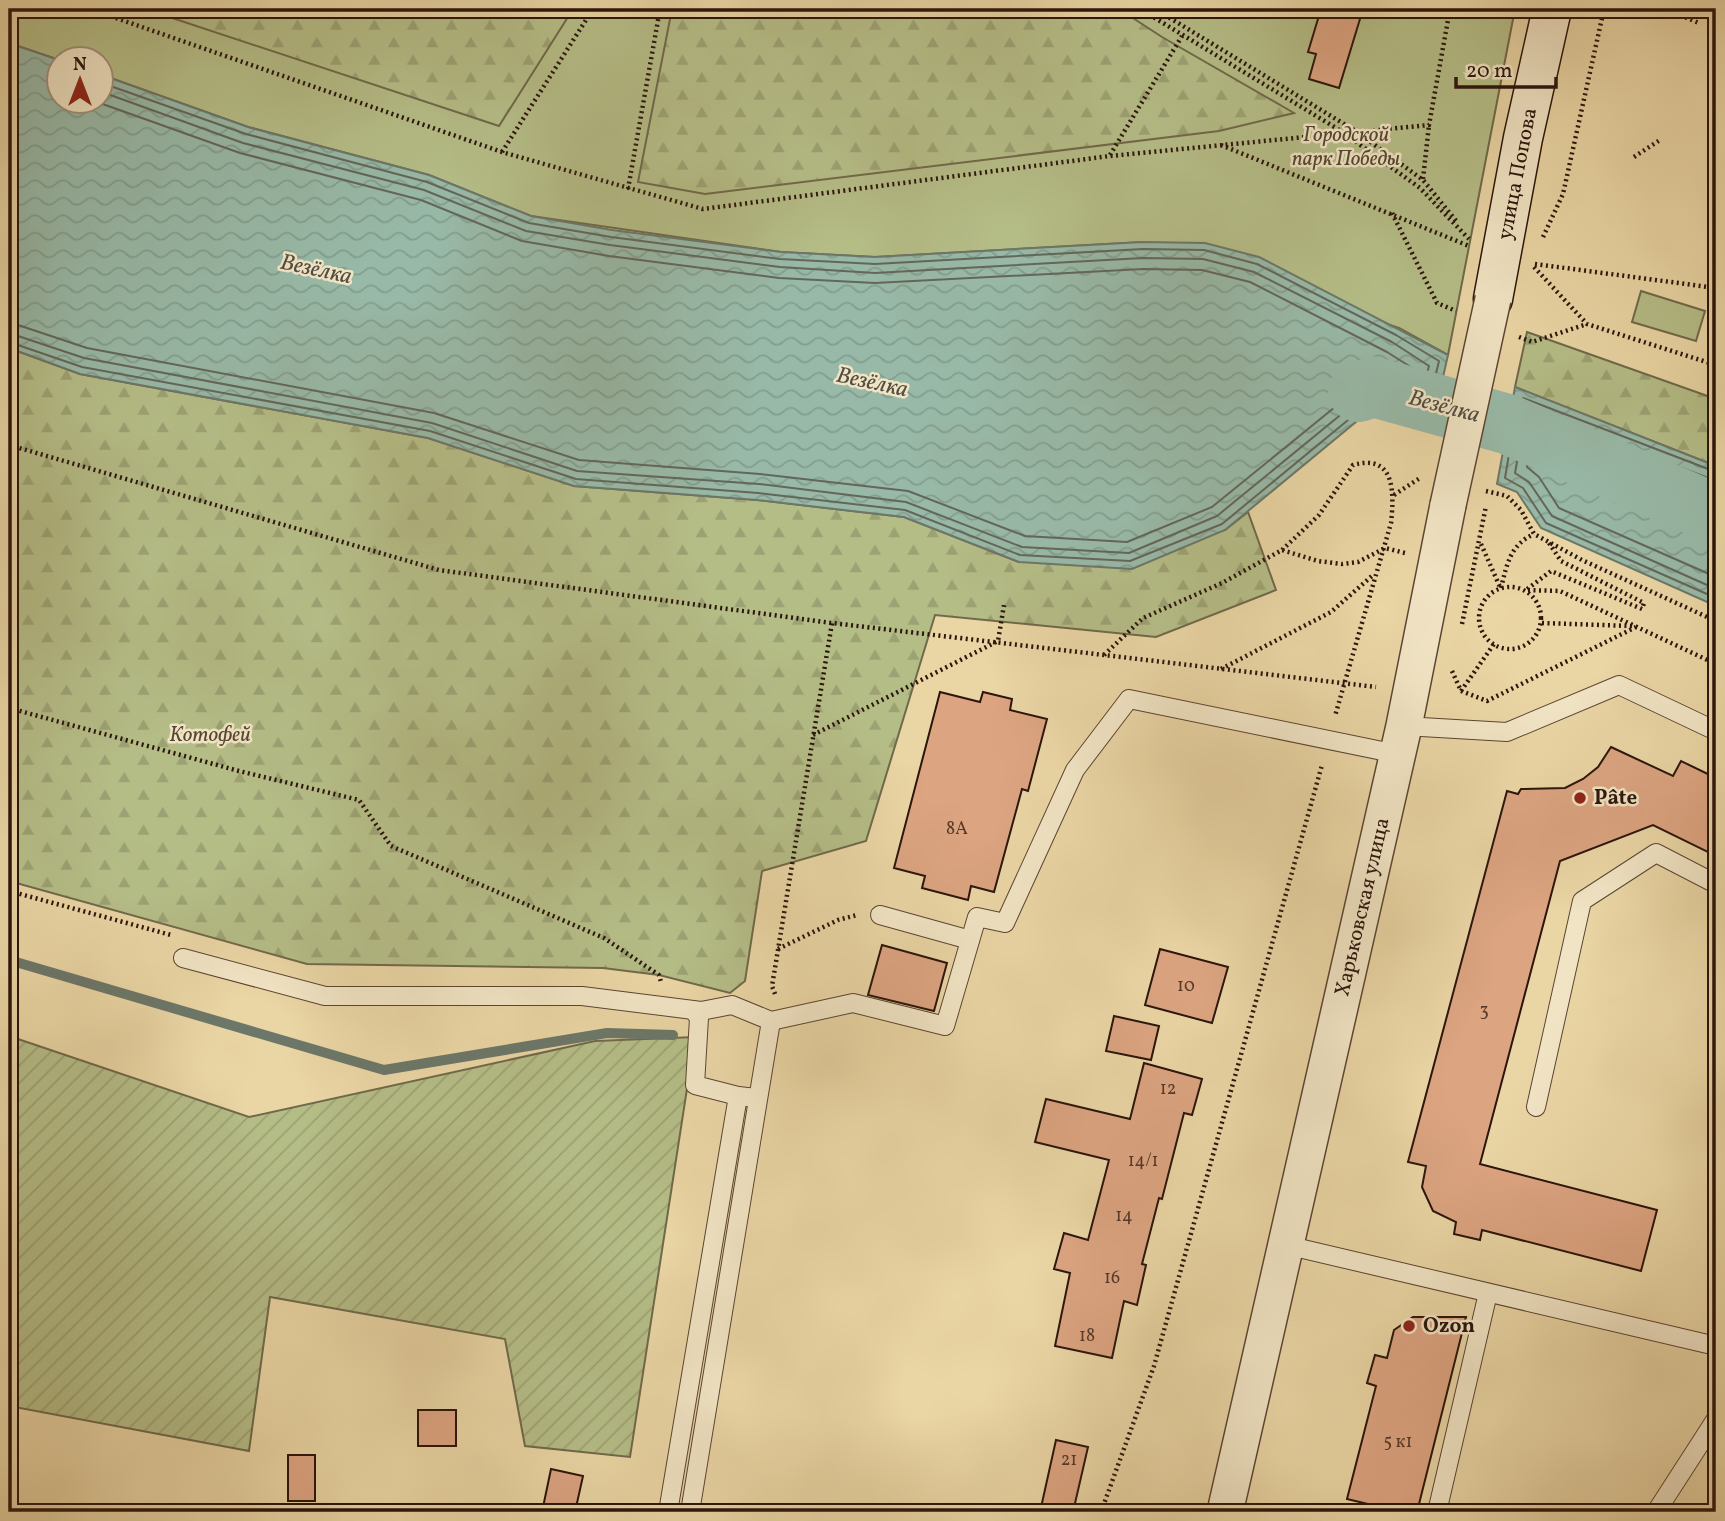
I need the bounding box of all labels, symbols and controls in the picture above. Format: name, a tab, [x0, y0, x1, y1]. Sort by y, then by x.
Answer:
north arrow	[46, 46, 116, 116]
scale bar	[1456, 46, 1555, 90]
text: N	[73, 52, 87, 78]
text: 20 m	[1466, 57, 1512, 86]
street label: улица Попова	[1491, 106, 1545, 242]
park label: Городской парк Победы	[1292, 121, 1400, 174]
water label: Везёлка	[277, 247, 355, 293]
water label: Везёлка	[833, 360, 911, 406]
water label: Везёлка	[1405, 382, 1483, 432]
park label: Котофей	[169, 721, 251, 750]
place label: Pâte	[1594, 784, 1637, 813]
marker: Pâte	[1572, 790, 1588, 806]
street label: Харьковская улица	[1328, 815, 1398, 999]
house number: 8А	[946, 817, 968, 842]
house number: 10	[1177, 974, 1195, 999]
house number: 3	[1479, 999, 1489, 1024]
house number: 12	[1160, 1077, 1176, 1102]
house number: 14/1	[1128, 1149, 1158, 1174]
house number: 14	[1115, 1204, 1133, 1229]
house number: 16	[1104, 1266, 1120, 1291]
place label: Ozon	[1423, 1312, 1475, 1341]
marker: Ozon	[1401, 1318, 1417, 1334]
house number: 18	[1079, 1324, 1095, 1349]
house number: 5 к1	[1384, 1430, 1412, 1455]
house number: 21	[1061, 1448, 1077, 1473]

